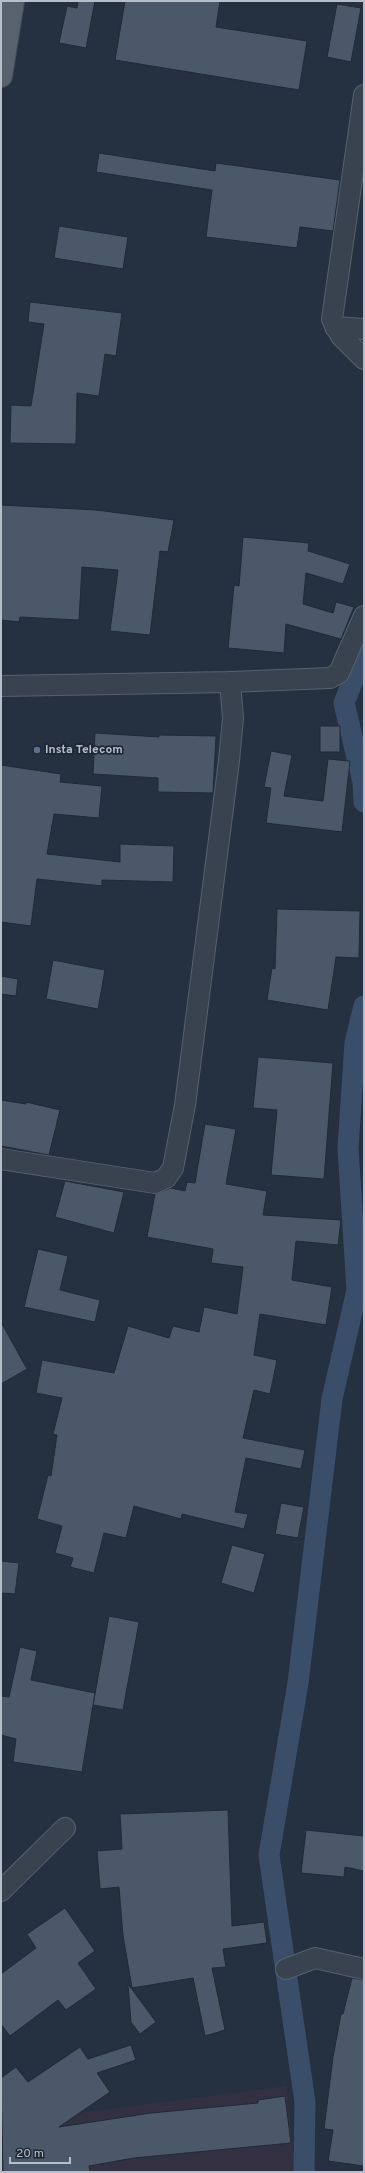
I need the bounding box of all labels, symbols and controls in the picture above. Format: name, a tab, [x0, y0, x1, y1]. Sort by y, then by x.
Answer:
place label: Insta Telecom	[45, 742, 123, 758]
marker: Insta Telecom	[32, 745, 42, 755]
scale bar	[10, 2139, 70, 2165]
text: 20 m	[16, 2146, 44, 2162]

